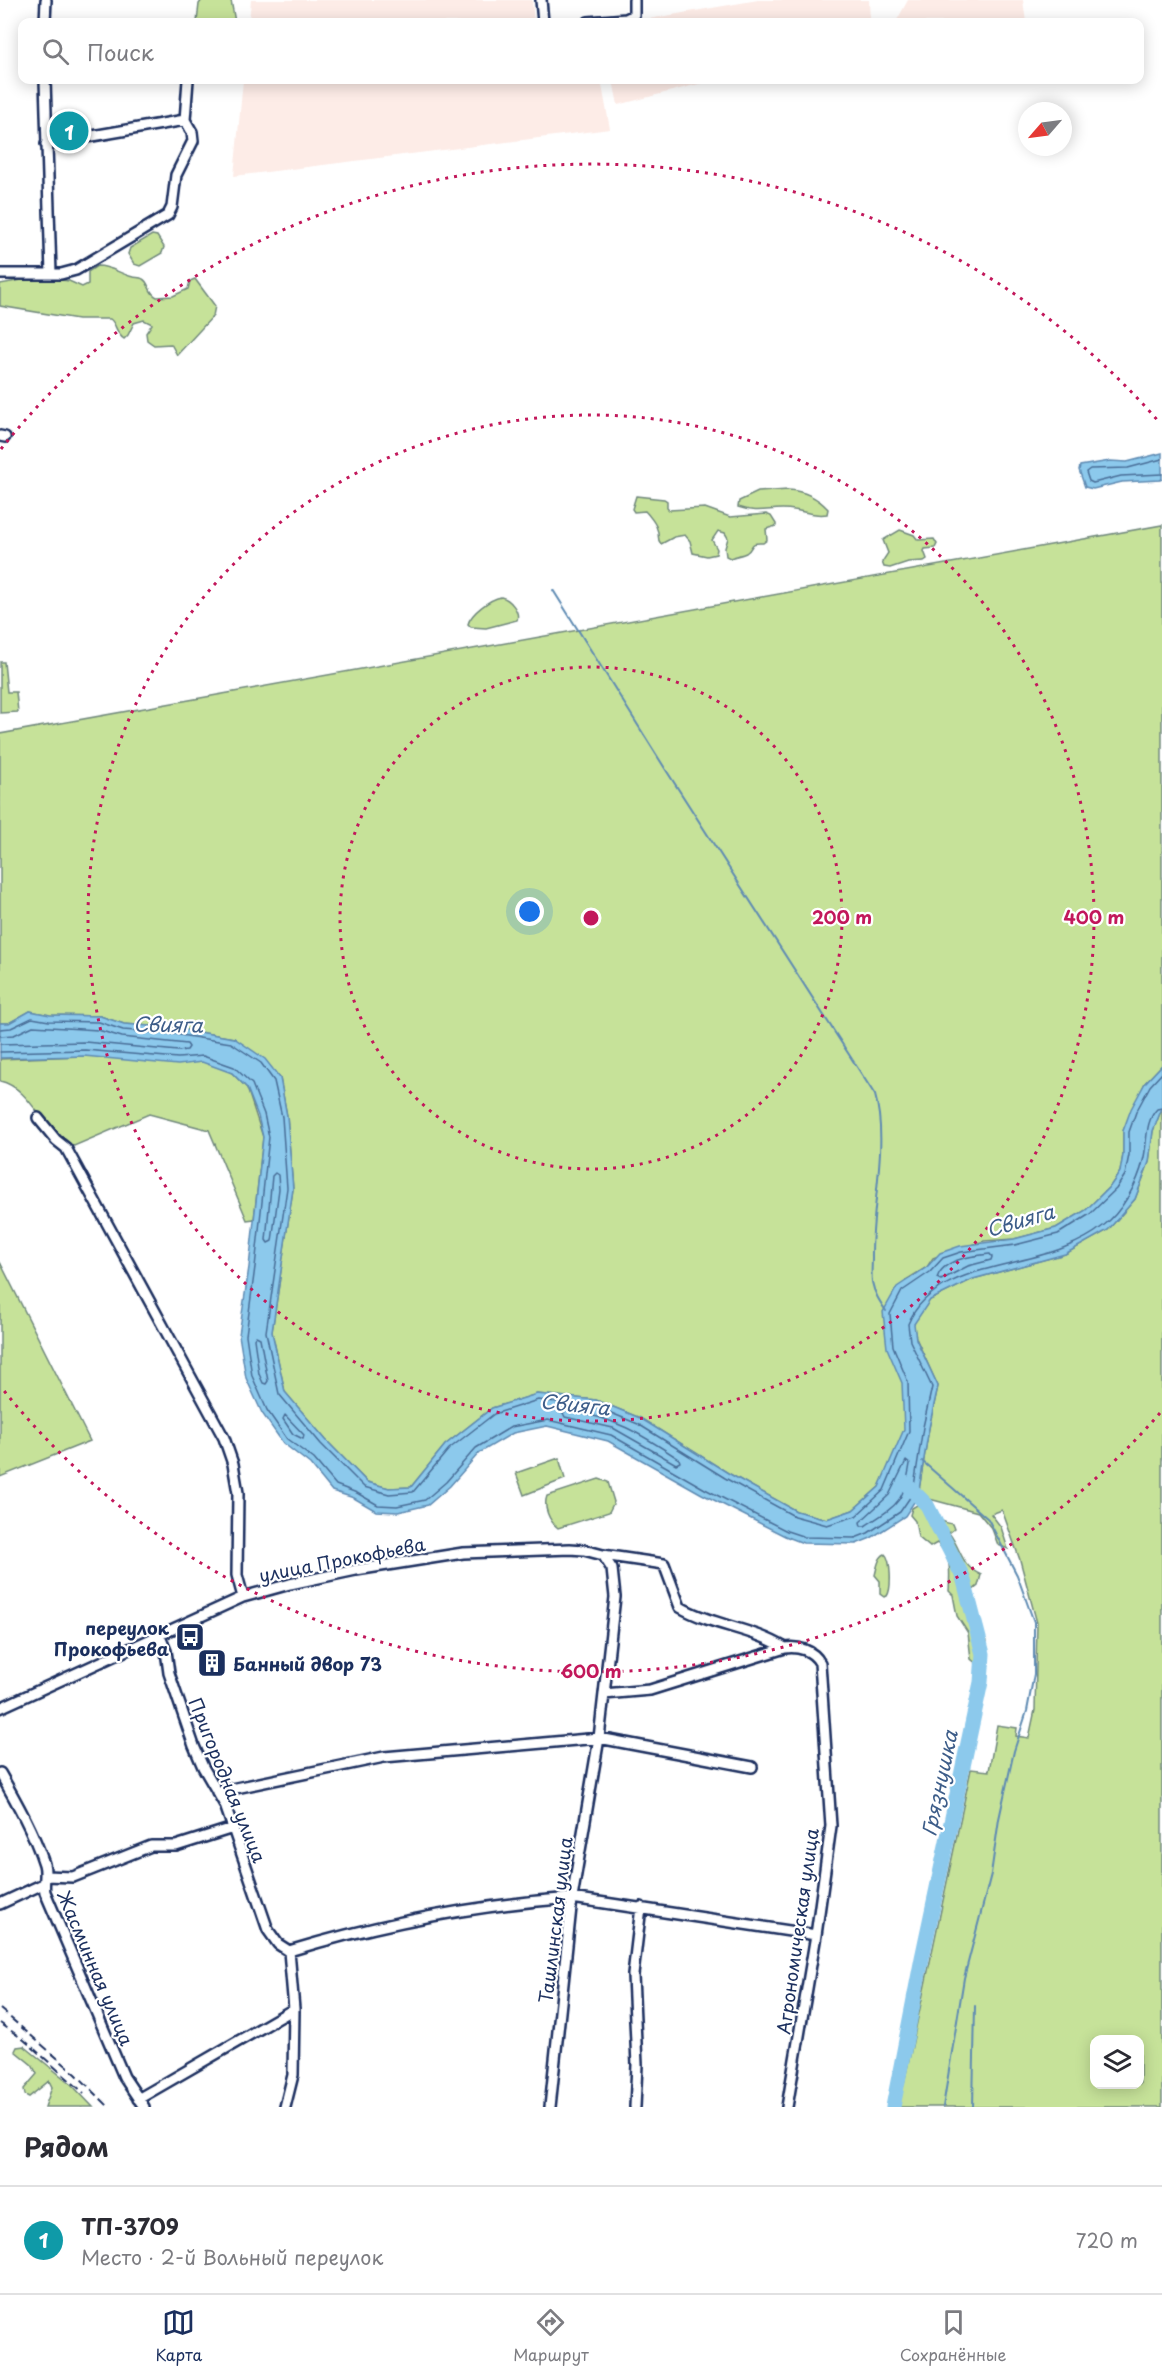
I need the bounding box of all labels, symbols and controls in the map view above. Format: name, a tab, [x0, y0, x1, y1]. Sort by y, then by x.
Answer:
search box	[18, 18, 1144, 84]
icon: search	[39, 35, 72, 68]
text: Поиск	[87, 35, 154, 68]
north arrow	[1018, 102, 1072, 156]
pin: 1	[50, 108, 88, 154]
your location	[515, 897, 544, 926]
text: 200 m	[812, 903, 872, 930]
text: 400 m	[1064, 903, 1124, 930]
centre of rings	[581, 908, 601, 928]
water label: Свияга	[133, 1008, 204, 1040]
water label: Свияга	[982, 1196, 1058, 1244]
water label: Свияга	[539, 1385, 612, 1423]
street label: улица Прокофьева	[257, 1529, 428, 1588]
place label: переулок Прокофьева	[54, 1614, 170, 1662]
bus stop icon: переулок Прокофьева	[174, 1621, 206, 1653]
building icon: Банный двор 73	[196, 1647, 228, 1679]
place label: Банный двор 73	[233, 1650, 382, 1677]
text: 600 m	[560, 1657, 622, 1684]
street label: Пригородная улица	[183, 1693, 274, 1867]
water label: Грязнушка	[913, 1726, 965, 1839]
street label: Агрономическая улица	[769, 1826, 825, 2036]
street label: Ташлинская улица	[531, 1835, 579, 2005]
street label: Жасминная улица	[51, 1885, 141, 2050]
map controls	[1090, 2035, 1144, 2089]
button: layers	[1090, 2035, 1144, 2089]
text: Рядом	[24, 2127, 109, 2166]
text: ТП-3709	[81, 2209, 179, 2242]
text: 1	[39, 2225, 48, 2255]
text: 720 m	[1076, 2225, 1138, 2255]
text: Место · 2-й Вольный переулок	[81, 2242, 383, 2272]
tab: Карта	[155, 2306, 202, 2366]
tab: Маршрут	[513, 2306, 589, 2366]
tab: Сохранённые	[900, 2306, 1007, 2366]

